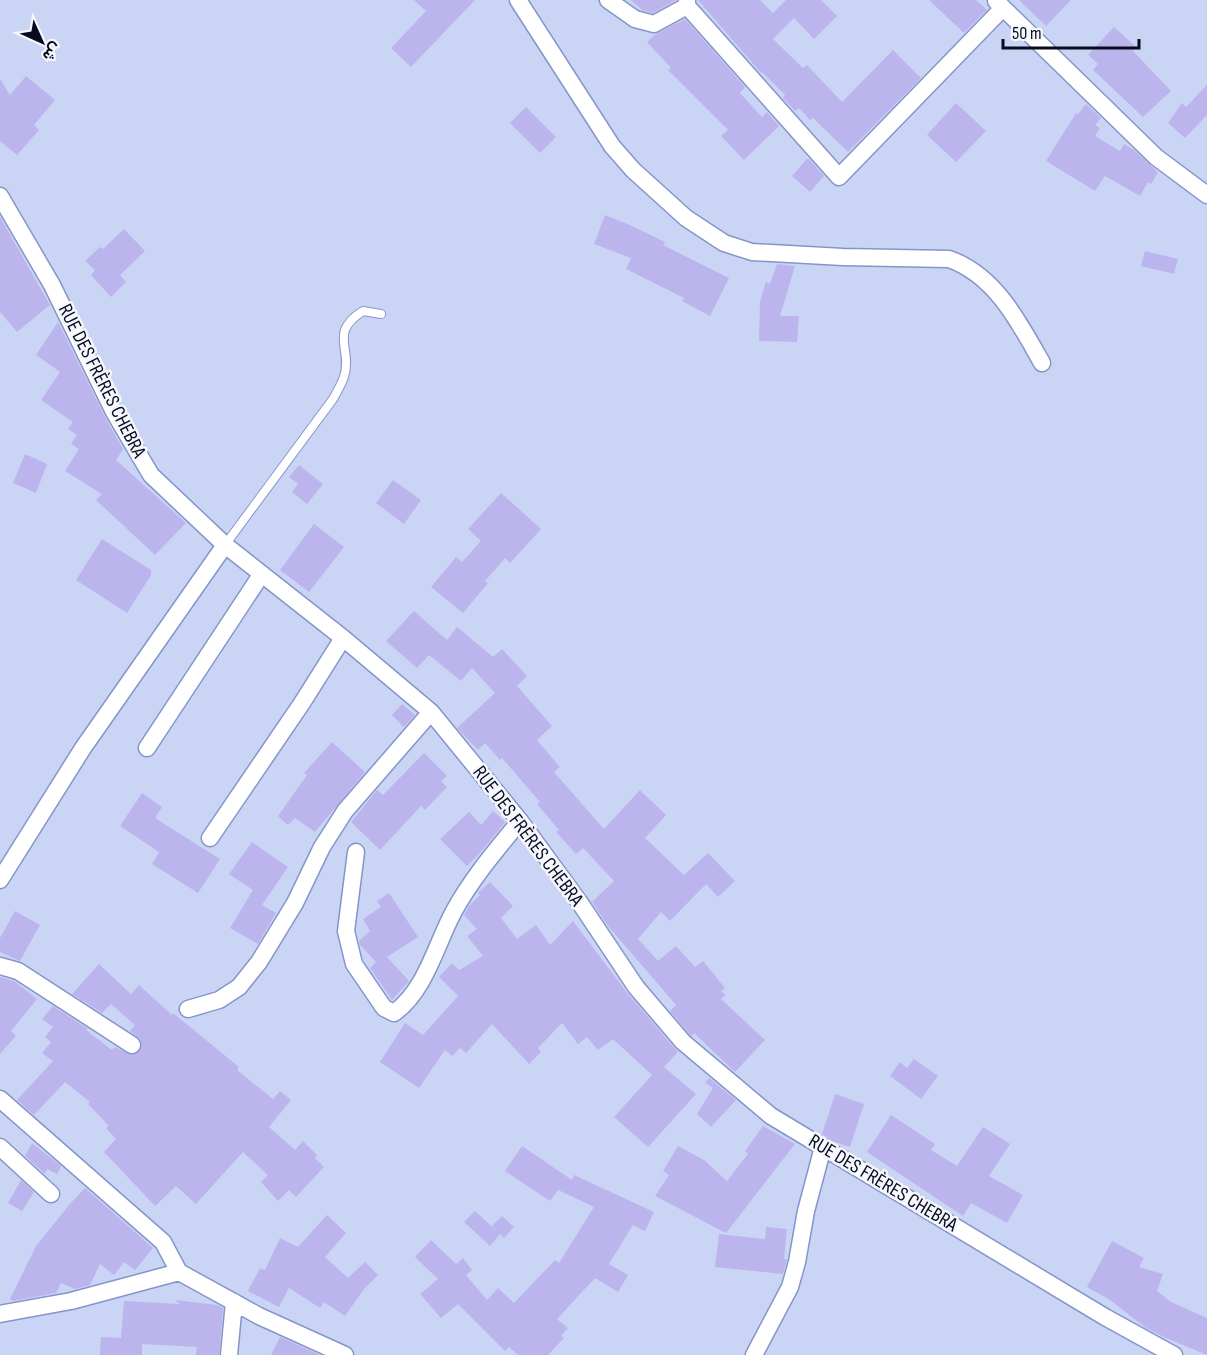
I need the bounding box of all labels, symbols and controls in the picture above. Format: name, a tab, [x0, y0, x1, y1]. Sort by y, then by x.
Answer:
north arrow	[12, 12, 72, 72]
scale bar	[1003, 12, 1140, 50]
text: 50 m	[1012, 23, 1042, 44]
text: ش	[38, 38, 65, 65]
street label: RUE DES FRÈRES CHEBRA	[53, 300, 151, 462]
street label: RUE DES FRÈRES CHEBRA	[467, 761, 589, 911]
street label: RUE DES FRÈRES CHEBRA	[804, 1129, 962, 1237]

